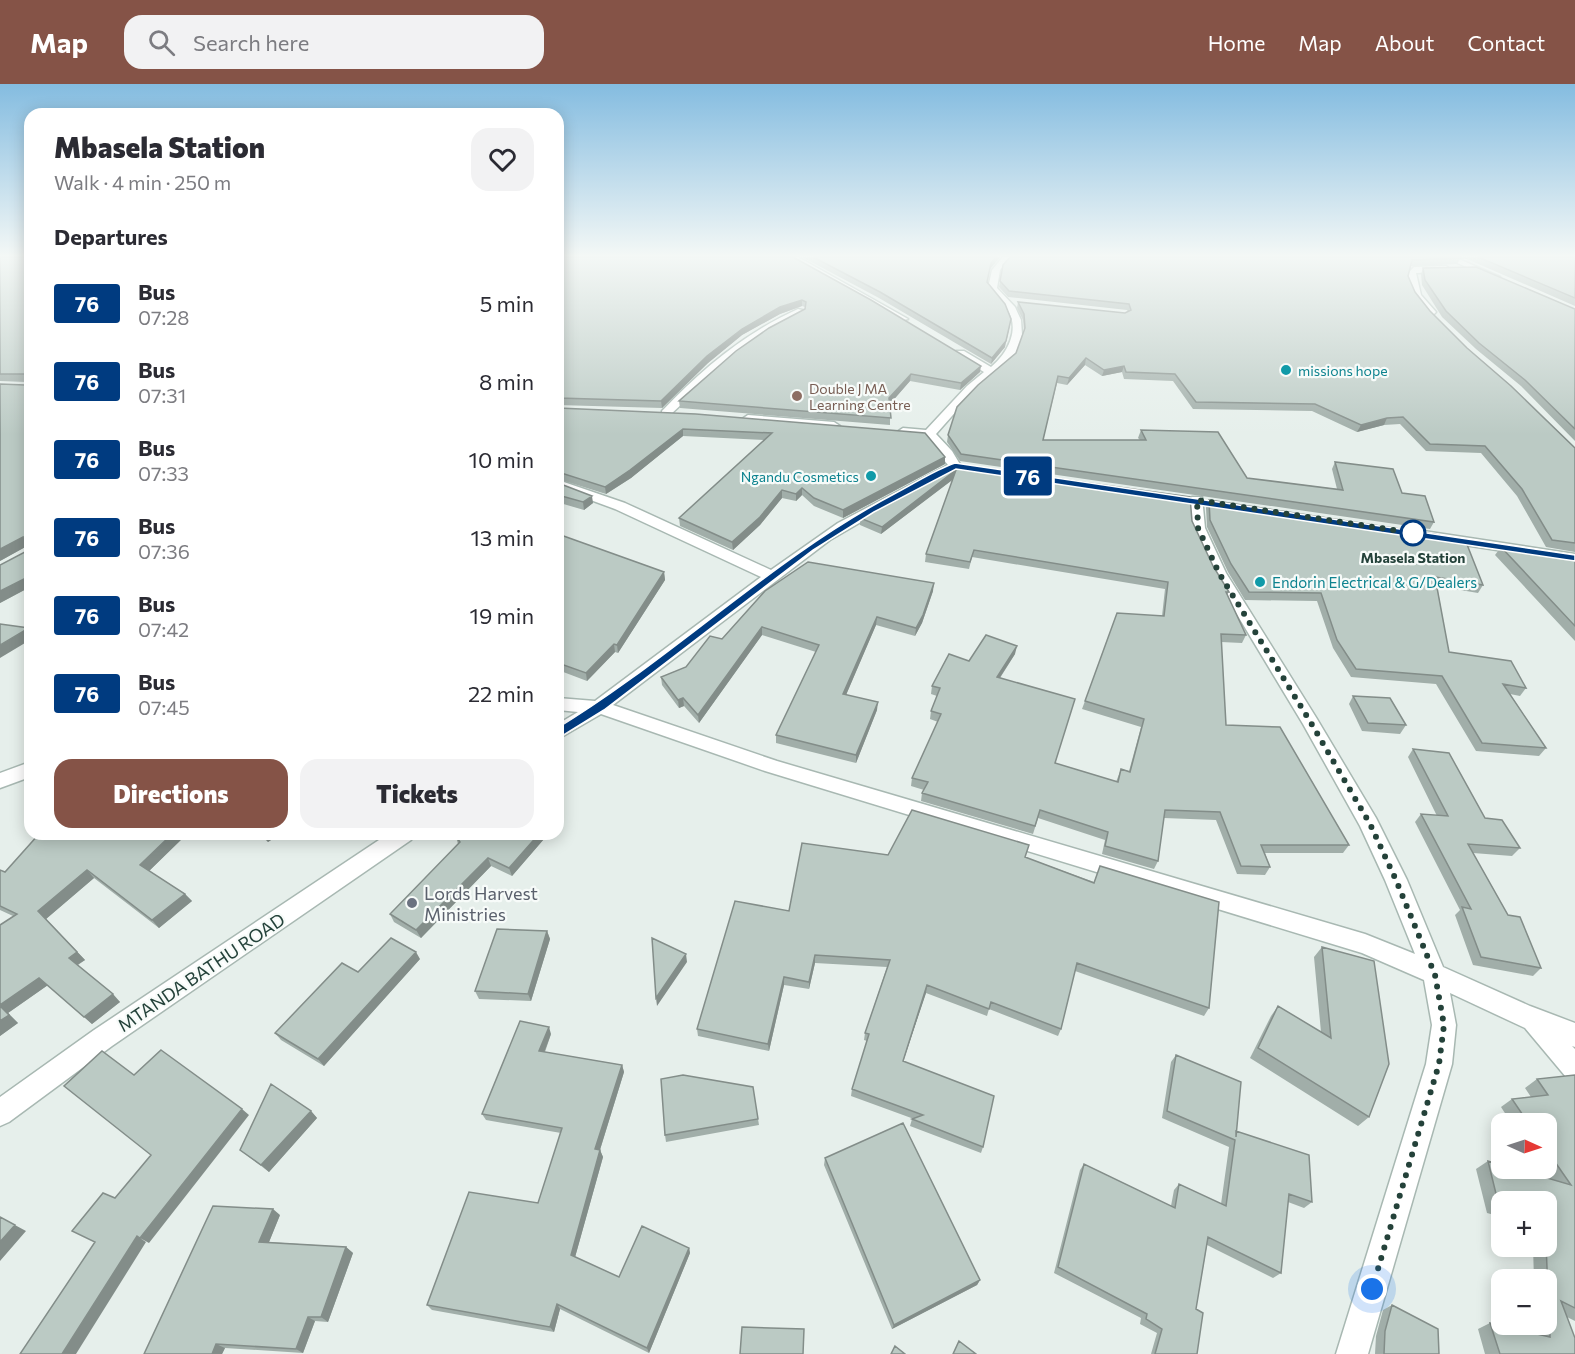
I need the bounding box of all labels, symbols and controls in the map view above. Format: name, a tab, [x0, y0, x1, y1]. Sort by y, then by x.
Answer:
search box	[124, 15, 544, 69]
text: Map	[30, 25, 88, 59]
icon: search	[145, 26, 178, 59]
text: Search here	[193, 29, 309, 56]
text: Home	[1208, 30, 1265, 55]
text: Map	[1298, 30, 1342, 55]
text: About	[1375, 30, 1434, 55]
text: Contact	[1467, 30, 1545, 55]
button: heart	[471, 128, 534, 191]
text: Mbasela Station	[54, 130, 265, 164]
text: Walk · 4 min · 250 m	[54, 170, 231, 194]
text: Departures	[54, 223, 168, 250]
text: Bus	[138, 278, 175, 305]
text: 5 min	[480, 290, 534, 317]
text: 76	[75, 291, 99, 316]
text: 07:28	[138, 305, 189, 329]
text: Bus	[138, 356, 175, 383]
place label: missions hope	[1298, 362, 1388, 379]
marker: missions hope	[1279, 363, 1293, 377]
text: 8 min	[479, 368, 534, 395]
text: 76	[75, 369, 99, 394]
place label: Double J MA Learning Centre	[809, 380, 911, 413]
text: 07:31	[138, 383, 186, 407]
marker: Double J MA Learning Centre	[790, 389, 804, 403]
text: Bus	[138, 434, 175, 461]
text: 10 min	[469, 446, 534, 473]
text: 76	[75, 447, 99, 472]
line badge: 76	[1001, 456, 1055, 496]
text: 07:33	[138, 461, 189, 485]
text: 76	[1016, 464, 1040, 489]
place label: Ngandu Cosmetics	[741, 468, 859, 485]
marker: Ngandu Cosmetics	[864, 469, 878, 483]
text: Bus	[138, 512, 175, 539]
marker: Mbasela Station	[1400, 520, 1426, 546]
text: 13 min	[470, 524, 534, 551]
text: 76	[75, 525, 99, 550]
text: 07:36	[138, 539, 190, 563]
place label: Mbasela Station	[1361, 549, 1465, 566]
place label: Endorin Electrical & G/Dealers	[1272, 573, 1477, 591]
marker: Endorin Electrical & G/Dealers	[1253, 575, 1267, 589]
text: Bus	[138, 590, 175, 617]
text: 19 min	[470, 602, 534, 629]
text: 76	[75, 603, 99, 628]
text: 07:42	[138, 617, 189, 641]
text: Bus	[138, 668, 175, 695]
text: 22 min	[468, 680, 534, 707]
text: 76	[75, 681, 99, 706]
text: 07:45	[138, 695, 190, 719]
button: Directions	[54, 759, 288, 828]
button: Tickets	[300, 759, 534, 828]
place label: Lords Harvest Ministries	[424, 882, 538, 925]
marker: Lords Harvest Ministries	[405, 896, 419, 910]
street label: MTANDA BATHU ROAD	[113, 908, 289, 1036]
north arrow	[1491, 1113, 1557, 1179]
map controls	[1491, 1113, 1557, 1335]
button: +	[1491, 1191, 1557, 1257]
button: −	[1491, 1269, 1557, 1335]
your location	[1357, 1274, 1387, 1304]

